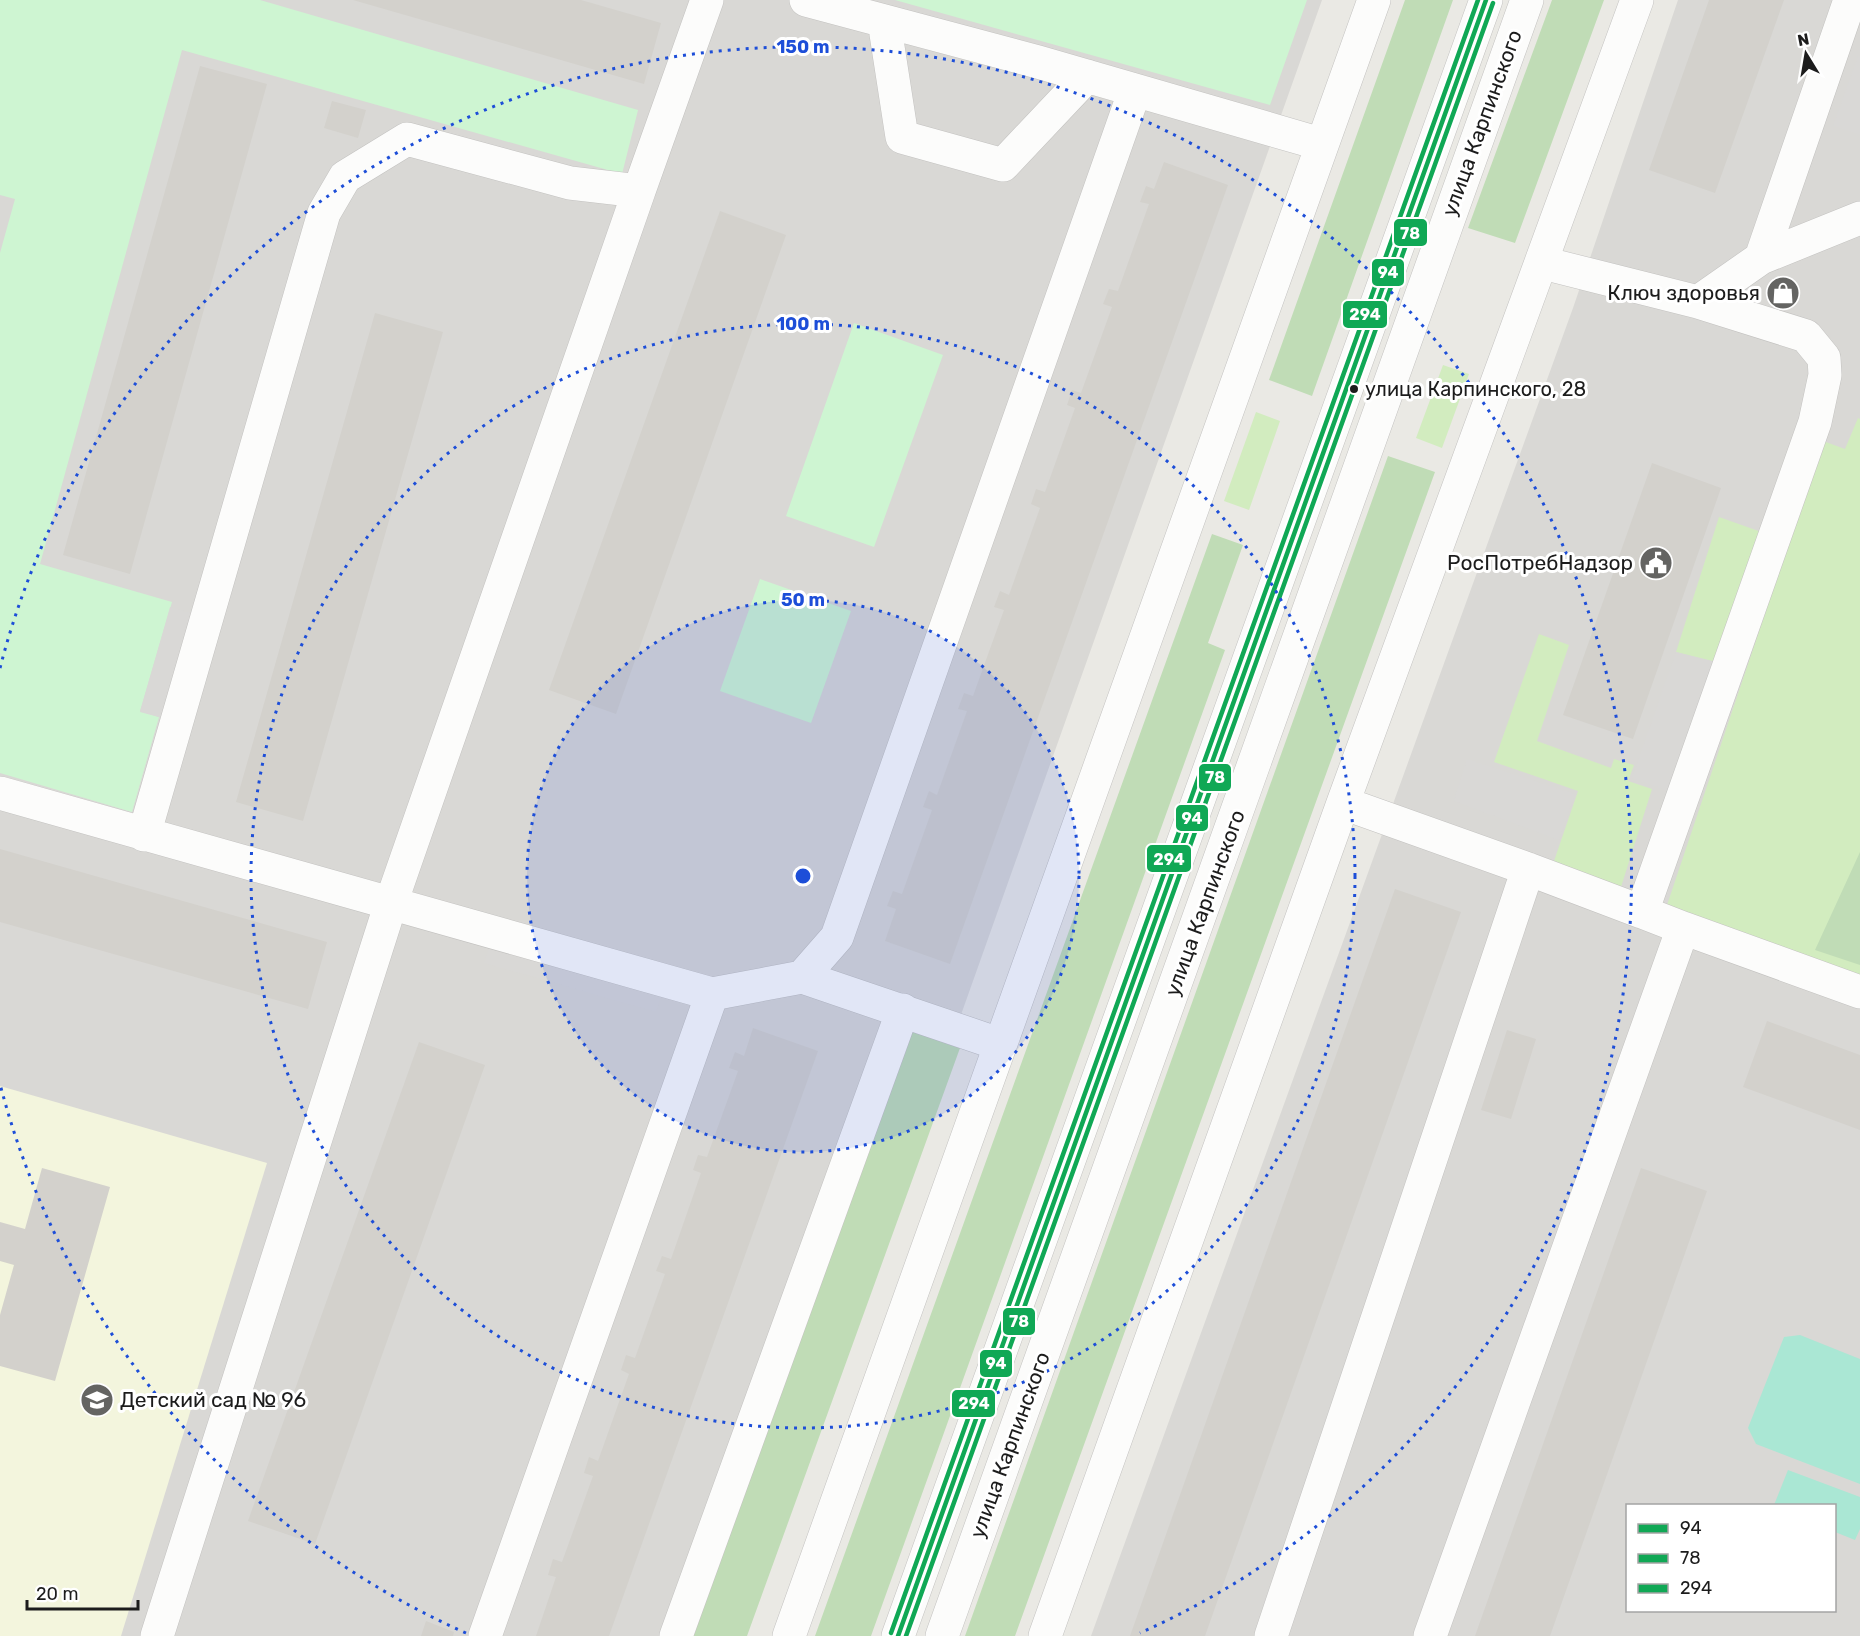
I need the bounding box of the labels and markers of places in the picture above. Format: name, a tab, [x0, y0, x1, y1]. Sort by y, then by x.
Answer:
shop icon: Ключ здоровья	[1765, 275, 1801, 311]
place label: Ключ здоровья	[1607, 280, 1760, 305]
place label: улица Карпинского, 28	[1365, 377, 1586, 401]
marker: улица Карпинского, 28	[1348, 383, 1360, 395]
public building icon: РосПотребНадзор	[1638, 545, 1674, 581]
place label: РосПотребНадзор	[1447, 550, 1633, 575]
centre of rings	[793, 866, 813, 886]
school or university icon: Детский сад № 96	[79, 1382, 115, 1418]
place label: Детский сад № 96	[120, 1387, 306, 1412]

